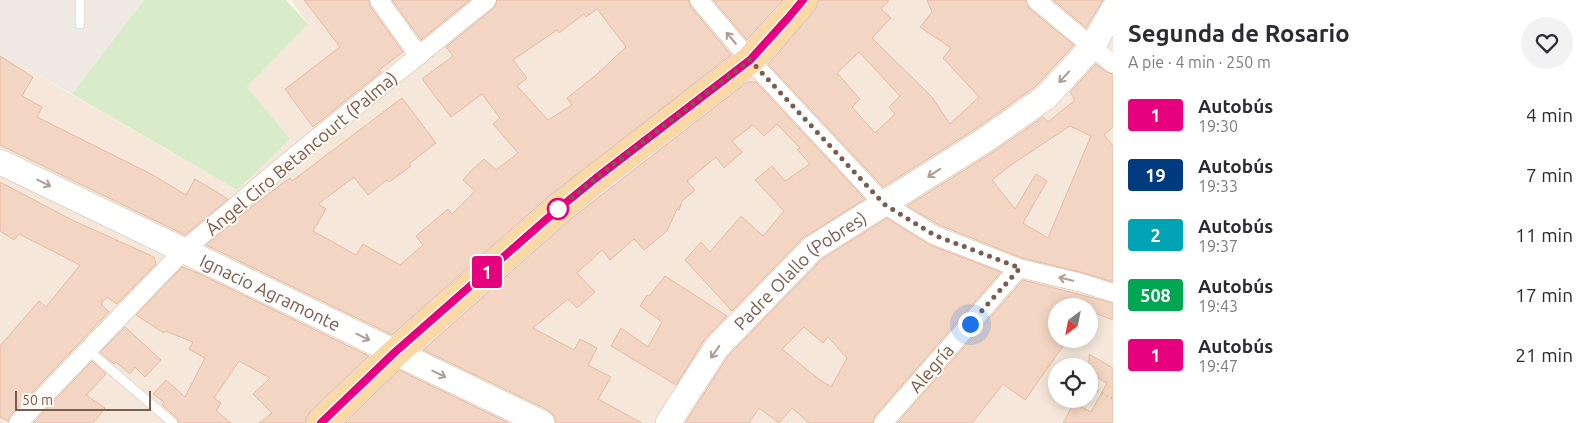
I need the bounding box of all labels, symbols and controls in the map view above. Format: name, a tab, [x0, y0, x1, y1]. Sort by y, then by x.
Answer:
button: heart	[1521, 17, 1573, 69]
text: Segunda de Rosario	[1128, 20, 1350, 47]
one-way arrow	[725, 31, 736, 44]
text: A pie · 4 min · 250 m	[1128, 53, 1271, 71]
street label: Ángel Ciro Betancourt (Palma)	[201, 66, 401, 240]
one-way arrow	[1058, 71, 1070, 83]
text: Autobús	[1198, 95, 1273, 117]
text: 4 min	[1526, 104, 1573, 126]
text: 1	[1150, 105, 1161, 125]
text: 19:30	[1198, 117, 1238, 135]
text: Autobús	[1198, 155, 1273, 177]
text: 7 min	[1526, 164, 1573, 186]
text: 19	[1145, 165, 1166, 185]
one-way arrow	[927, 168, 941, 178]
text: 19:33	[1198, 177, 1238, 195]
one-way arrow	[36, 178, 51, 188]
unlabelled marker	[547, 198, 569, 220]
street label: Padre Olallo (Pobres)	[729, 207, 871, 334]
text: Autobús	[1198, 215, 1273, 237]
text: 11 min	[1515, 224, 1573, 246]
text: 2	[1150, 225, 1161, 245]
text: 19:37	[1198, 237, 1238, 255]
street label: Ignacio Agramonte	[197, 250, 344, 334]
line badge: 1	[471, 256, 503, 288]
text: 1	[482, 262, 492, 282]
one-way arrow	[1059, 274, 1075, 283]
text: Autobús	[1198, 275, 1273, 297]
text: 17 min	[1515, 284, 1573, 306]
text: 508	[1140, 285, 1171, 305]
text: 19:43	[1198, 297, 1238, 315]
north arrow	[1048, 298, 1098, 348]
map controls	[1048, 298, 1098, 408]
your location	[958, 312, 983, 337]
one-way arrow	[355, 333, 370, 343]
text: Autobús	[1198, 335, 1273, 357]
street label: Alegría	[905, 340, 957, 396]
text: 21 min	[1515, 344, 1573, 366]
one-way arrow	[710, 345, 720, 359]
text: 1	[1150, 345, 1161, 365]
text: 19:47	[1198, 357, 1238, 375]
button: locate	[1048, 358, 1098, 408]
one-way arrow	[431, 369, 446, 379]
scale bar	[15, 388, 151, 411]
text: 50 m	[22, 392, 53, 408]

